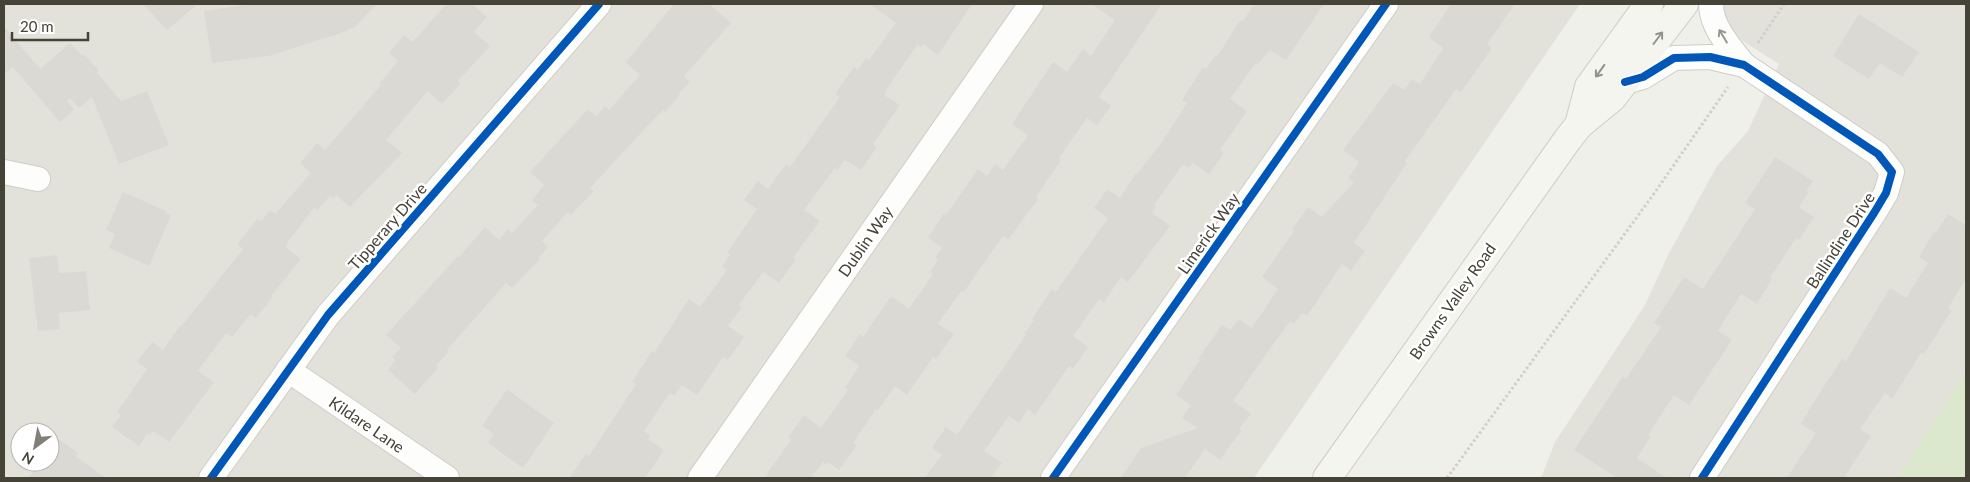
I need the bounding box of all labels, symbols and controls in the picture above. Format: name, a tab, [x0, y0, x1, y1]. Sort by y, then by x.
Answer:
scale bar	[12, 10, 89, 42]
text: 20 m	[20, 17, 54, 35]
one-way arrow	[1718, 30, 1728, 44]
one-way arrow	[1653, 31, 1663, 45]
one-way arrow	[1595, 64, 1605, 78]
street label: Tipperary Drive	[344, 179, 430, 273]
street label: Limerick Way	[1173, 188, 1243, 277]
street label: Ballindine Drive	[1802, 188, 1878, 292]
street label: Dublin Way	[834, 201, 897, 280]
street label: Browns Valley Road	[1405, 239, 1499, 363]
street label: Kildare Lane	[326, 392, 408, 456]
north arrow	[10, 422, 60, 472]
text: N	[19, 448, 37, 469]

